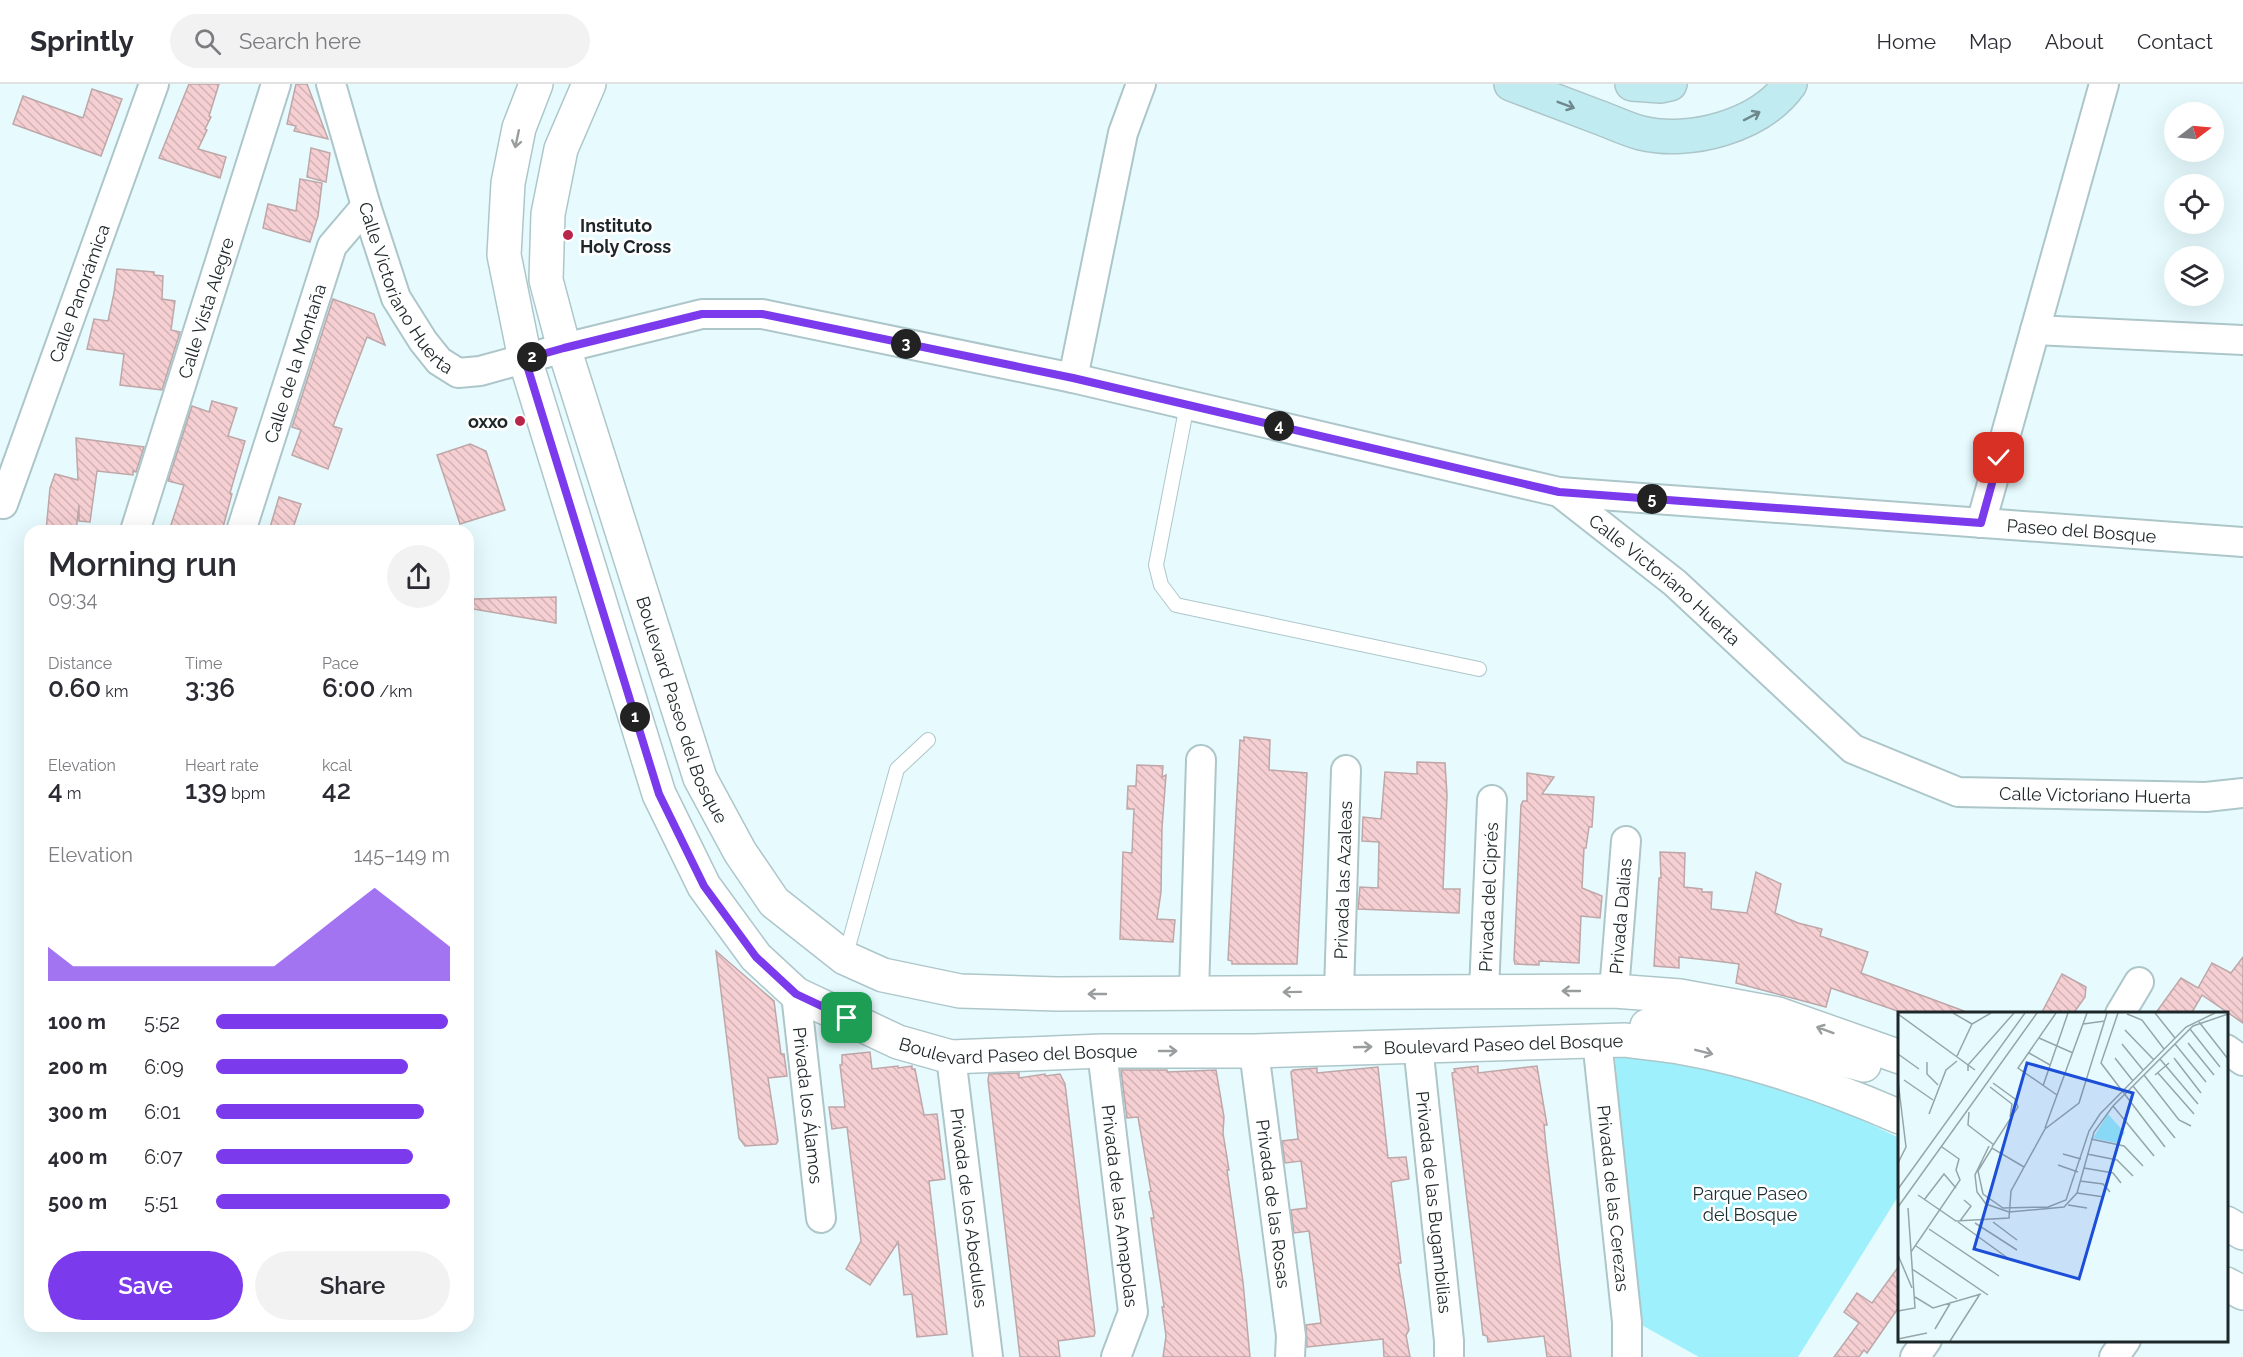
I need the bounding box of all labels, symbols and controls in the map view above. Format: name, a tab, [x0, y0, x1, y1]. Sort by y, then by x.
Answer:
search box	[170, 14, 590, 68]
text: Sprintly	[30, 25, 134, 58]
icon: search	[191, 25, 224, 58]
text: Search here	[239, 28, 361, 54]
text: Home	[1877, 29, 1936, 54]
text: Map	[1969, 29, 2012, 54]
text: About	[2045, 29, 2104, 54]
text: Contact	[2137, 29, 2213, 54]
one-way arrow	[1556, 100, 1575, 111]
north arrow	[2164, 102, 2224, 162]
map controls	[2164, 102, 2224, 306]
one-way arrow	[1743, 110, 1760, 122]
one-way arrow	[511, 129, 522, 149]
button: locate	[2164, 174, 2224, 234]
street label: Calle Victoriano Huerta	[355, 199, 457, 378]
place label: Instituto Holy Cross	[580, 215, 671, 257]
street label: Calle Panorámica	[44, 221, 113, 365]
marker: Instituto Holy Cross	[561, 228, 575, 242]
street label: Calle Vista Alegre	[173, 234, 238, 381]
button: layers	[2164, 246, 2224, 306]
street label: Calle de la Montaña	[259, 281, 330, 445]
pin: 3	[891, 329, 921, 359]
text: 3	[902, 334, 910, 353]
pin: 2	[517, 342, 547, 372]
text: 2	[527, 347, 537, 366]
place label: oxxo	[468, 411, 508, 432]
pin: 4	[1264, 411, 1294, 441]
marker: oxxo	[513, 414, 527, 428]
text: 4	[1274, 416, 1284, 435]
pin	[1973, 432, 2024, 483]
icon: check	[1982, 441, 2015, 474]
pin: 5	[1637, 484, 1667, 514]
text: 5	[1648, 489, 1656, 508]
street label: Calle Victoriano Huerta	[1585, 509, 1745, 649]
street label: Paseo del Bosque	[2006, 514, 2158, 546]
text: Morning run	[48, 545, 237, 584]
button: share	[387, 545, 450, 608]
text: 09:34	[48, 587, 97, 611]
street label: Boulevard Paseo del Bosque	[633, 593, 733, 827]
text: Distance	[48, 654, 112, 673]
text: Time	[185, 654, 222, 673]
text: Pace	[322, 654, 359, 673]
text: 0.60	[48, 673, 101, 703]
text: 3:36	[185, 673, 235, 703]
text: 6:00	[322, 673, 376, 703]
text: km	[101, 682, 129, 701]
text: /km	[376, 682, 412, 701]
pin: 1	[620, 702, 650, 732]
text: 1	[631, 707, 639, 726]
text: Elevation	[48, 756, 116, 775]
text: Heart rate	[185, 756, 259, 775]
text: kcal	[322, 756, 352, 775]
text: 4	[48, 775, 63, 805]
text: 139	[185, 775, 227, 805]
text: 42	[322, 775, 351, 805]
street label: Calle Victoriano Huerta	[1999, 782, 2191, 807]
text: m	[63, 784, 81, 803]
text: bpm	[227, 784, 265, 803]
street label: Privada las Azaleas	[1330, 800, 1356, 960]
street label: Privada del Ciprés	[1474, 822, 1502, 972]
text: Elevation	[48, 843, 133, 867]
text: 145–149 m	[354, 843, 450, 867]
street label: Privada Dalias	[1605, 857, 1635, 975]
one-way arrow	[1562, 985, 1582, 997]
one-way arrow	[1283, 986, 1303, 998]
one-way arrow	[1088, 988, 1108, 1000]
pin	[821, 992, 872, 1043]
icon: arrive	[830, 1001, 863, 1034]
text: 100 m	[48, 1010, 106, 1034]
text: 5:52	[144, 1010, 180, 1034]
inset map	[1898, 1012, 2228, 1342]
one-way arrow	[1816, 1024, 1835, 1035]
street label: Privada los Álamos	[789, 1026, 828, 1185]
street label: Boulevard Paseo del Bosque	[1383, 1030, 1624, 1058]
street label: Boulevard Paseo del Bosque	[897, 1032, 1138, 1068]
one-way arrow	[1353, 1042, 1373, 1053]
one-way arrow	[1158, 1045, 1178, 1057]
one-way arrow	[1694, 1047, 1713, 1059]
text: 200 m	[48, 1055, 107, 1079]
text: 6:09	[144, 1055, 184, 1079]
street label: Privada de las Bugambilias	[1412, 1090, 1457, 1315]
text: 300 m	[48, 1100, 107, 1124]
text: 6:01	[144, 1100, 181, 1124]
street label: Privada de las Amapolas	[1098, 1103, 1143, 1309]
street label: Privada de las Cerezas	[1593, 1104, 1634, 1293]
street label: Privada de los Abedules	[947, 1107, 992, 1309]
street label: Privada de las Rosas	[1252, 1118, 1295, 1290]
text: 400 m	[48, 1145, 107, 1169]
text: 6:07	[144, 1145, 183, 1169]
park label: Parque Paseo del Bosque	[1693, 1183, 1808, 1225]
text: 500 m	[48, 1190, 107, 1214]
text: 5:51	[144, 1190, 178, 1214]
button: Save	[48, 1251, 243, 1320]
button: Share	[255, 1251, 450, 1320]

